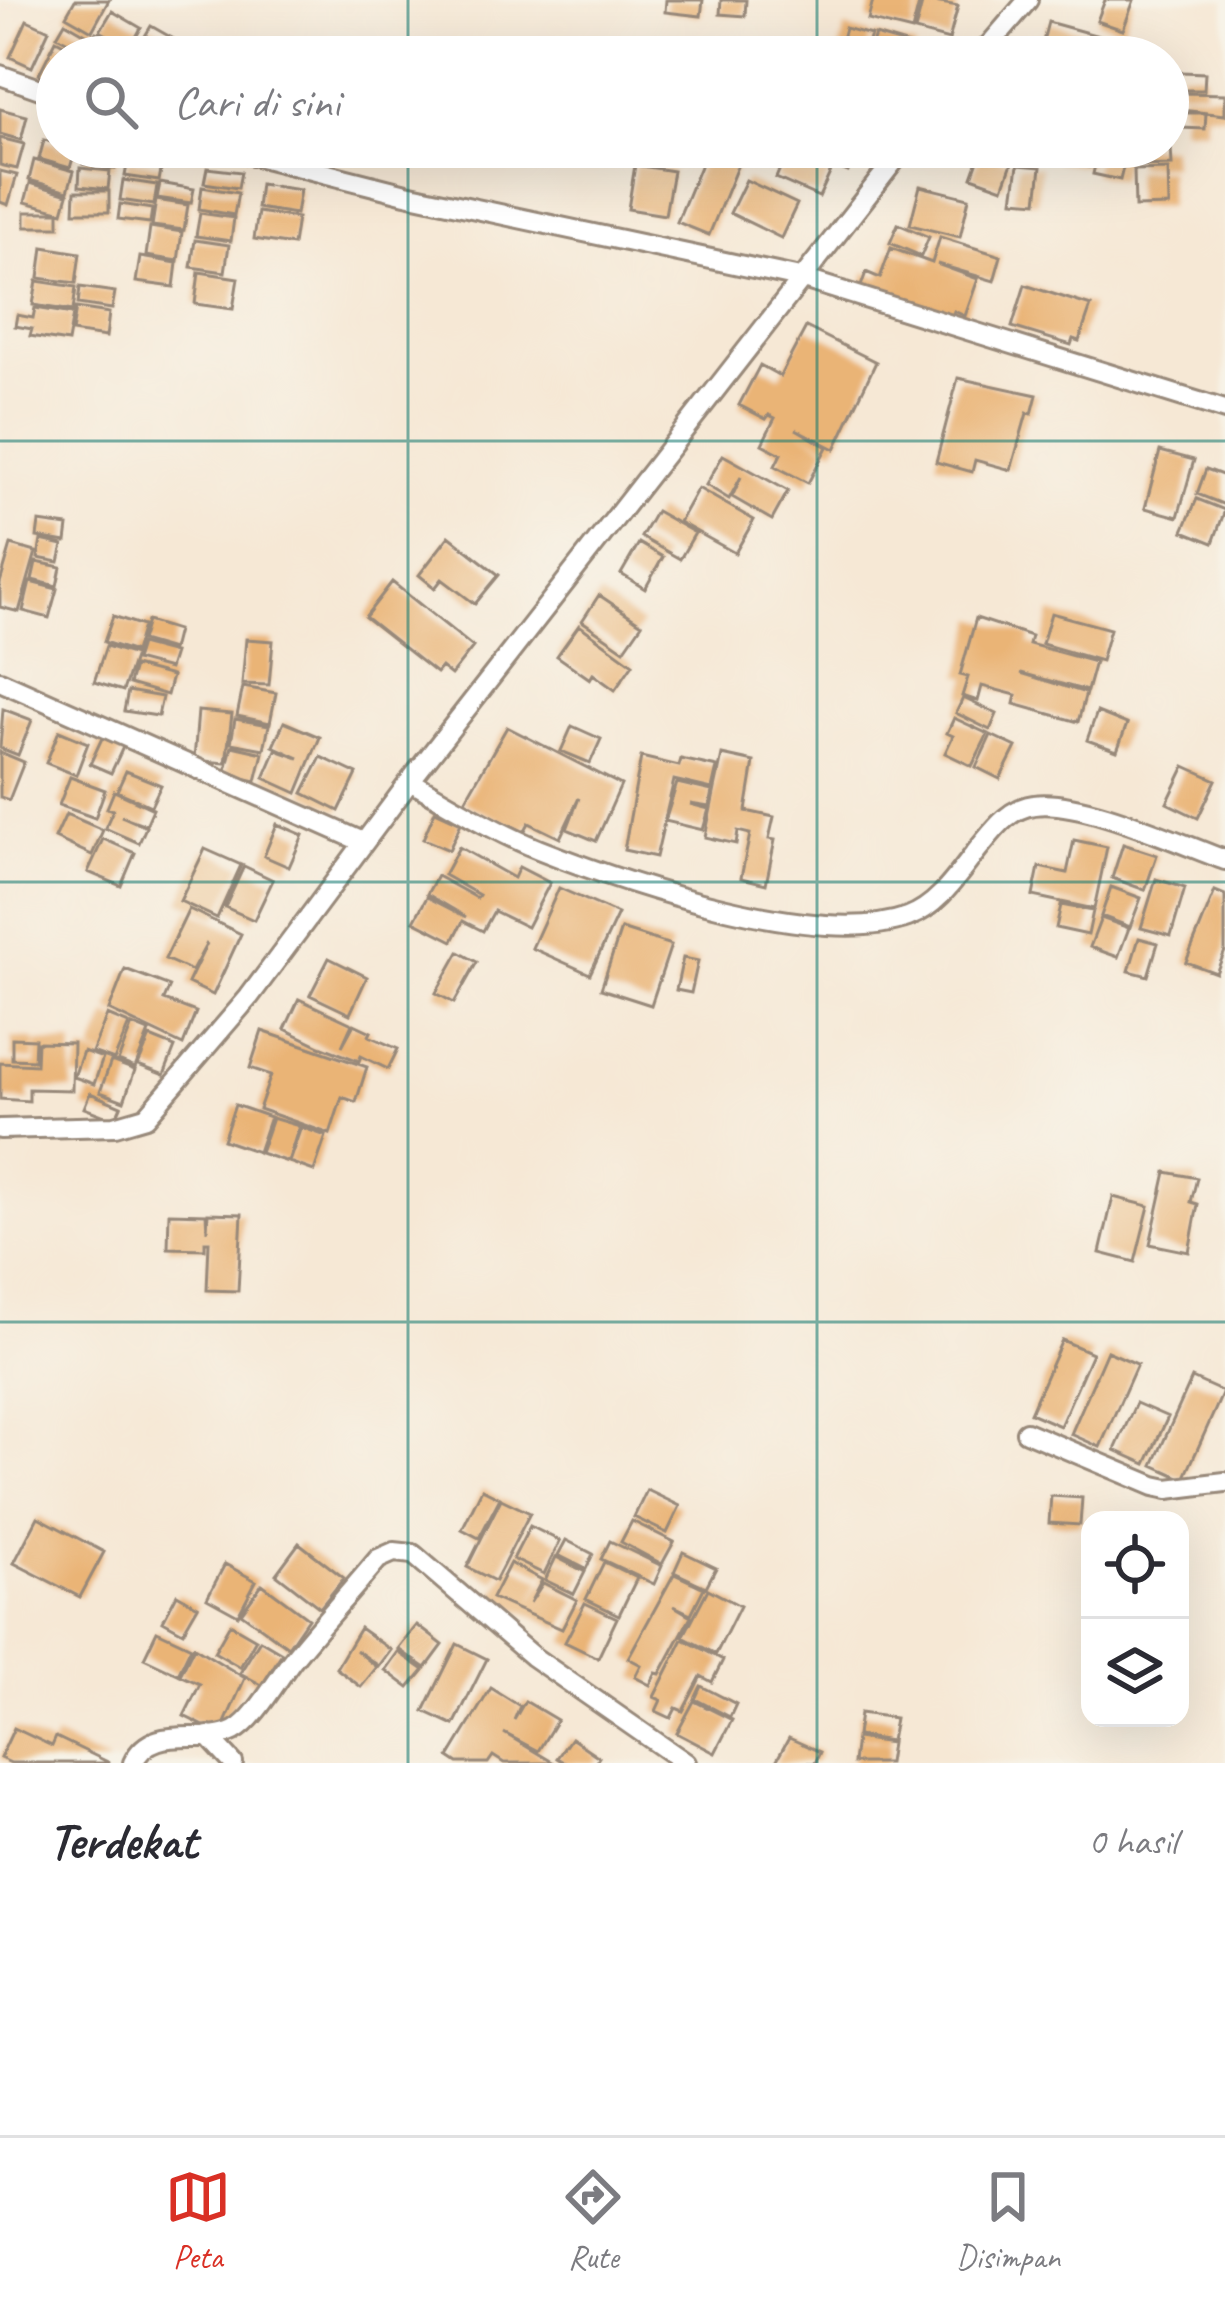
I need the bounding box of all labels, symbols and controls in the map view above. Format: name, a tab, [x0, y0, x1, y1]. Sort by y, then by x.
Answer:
search box	[36, 36, 1189, 168]
icon: search	[78, 69, 144, 135]
text: Cari di sini	[174, 74, 340, 131]
map controls	[1081, 1511, 1189, 1727]
button: locate	[1081, 1511, 1189, 1619]
button: layers	[1081, 1619, 1189, 1727]
text: Terdekat	[48, 1809, 197, 1873]
text: 0 hasil	[1088, 1817, 1177, 1866]
tab: Peta	[165, 2164, 231, 2278]
tab: Rute	[560, 2164, 626, 2278]
tab: Disimpan	[956, 2164, 1060, 2278]

